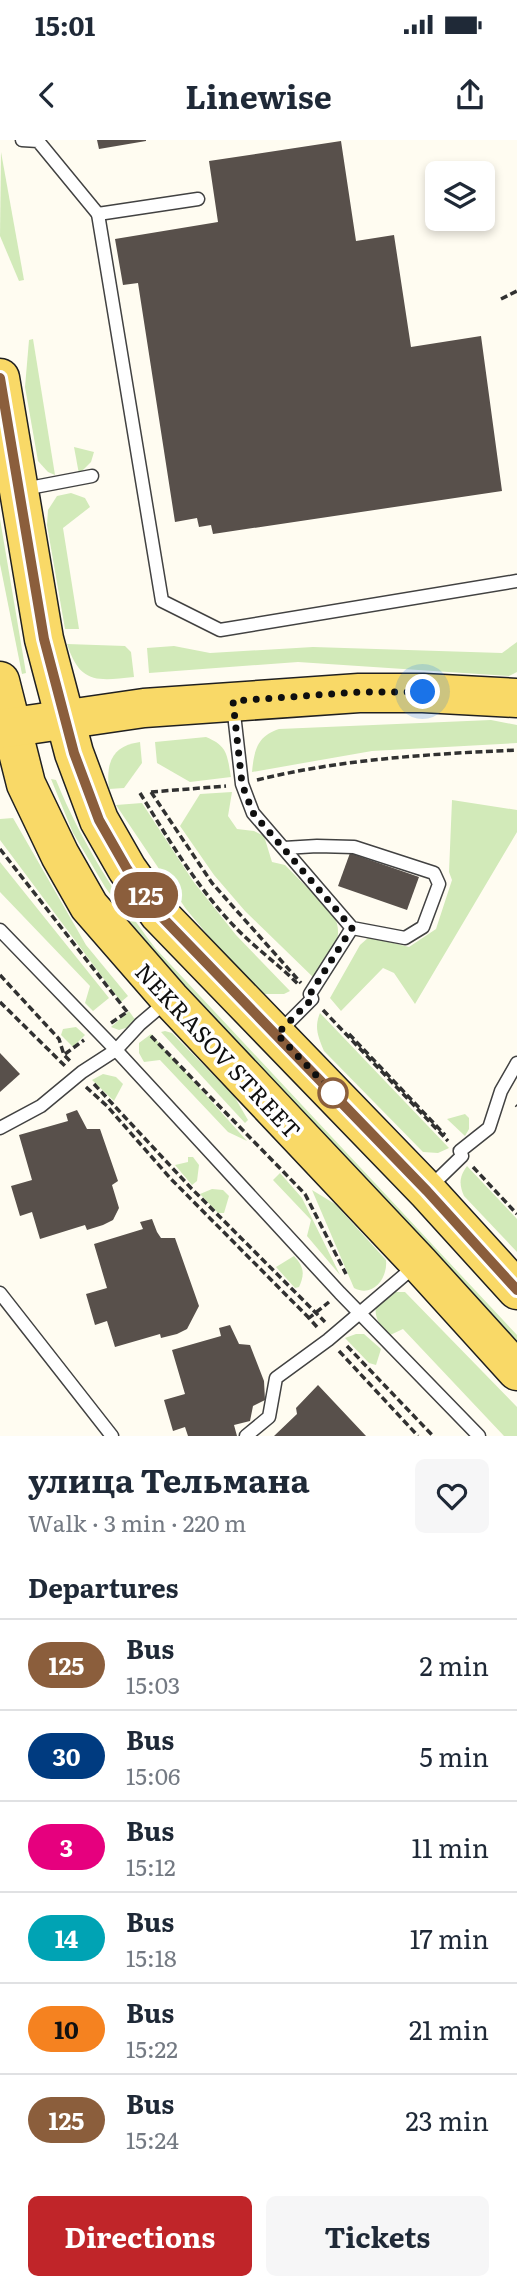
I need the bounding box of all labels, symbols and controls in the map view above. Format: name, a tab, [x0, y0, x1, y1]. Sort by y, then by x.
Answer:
text: 15:01	[35, 5, 95, 44]
text: Linewise	[185, 71, 332, 119]
icon: back	[28, 76, 66, 114]
icon: share	[451, 76, 489, 114]
map controls	[425, 161, 495, 231]
button: layers	[425, 161, 495, 231]
your location	[405, 674, 440, 709]
line badge: 125	[106, 872, 186, 918]
text: 125	[128, 877, 164, 912]
street label: NEKRASOV STREET	[128, 955, 310, 1146]
unlabelled marker	[318, 1078, 348, 1108]
text: улица Тельмана	[28, 1454, 310, 1503]
button: heart	[415, 1459, 489, 1533]
text: Walk · 3 min · 220 m	[28, 1505, 246, 1539]
text: Departures	[28, 1567, 179, 1606]
text: Bus	[126, 1628, 174, 1667]
text: 2 min	[420, 1645, 489, 1684]
text: 125	[49, 1647, 84, 1682]
text: 15:03	[126, 1667, 180, 1701]
text: Bus	[126, 1719, 174, 1758]
text: 5 min	[420, 1736, 489, 1775]
text: 30	[52, 1738, 81, 1773]
text: 15:06	[126, 1758, 180, 1792]
text: Bus	[126, 1810, 174, 1849]
text: 11 min	[412, 1827, 489, 1866]
text: 3	[60, 1829, 73, 1864]
text: 15:12	[126, 1849, 176, 1883]
text: Bus	[126, 1901, 174, 1940]
text: 17 min	[410, 1918, 489, 1957]
text: 14	[55, 1920, 78, 1955]
text: 15:18	[126, 1940, 177, 1974]
text: Bus	[126, 1992, 174, 2031]
text: 21 min	[409, 2009, 489, 2048]
text: 10	[54, 2011, 79, 2046]
text: 15:22	[126, 2031, 178, 2065]
text: Bus	[126, 2083, 174, 2122]
text: 23 min	[405, 2100, 489, 2139]
text: 125	[49, 2102, 84, 2137]
text: 15:24	[126, 2122, 179, 2156]
button: Directions	[28, 2196, 252, 2276]
button: Tickets	[266, 2196, 489, 2276]

